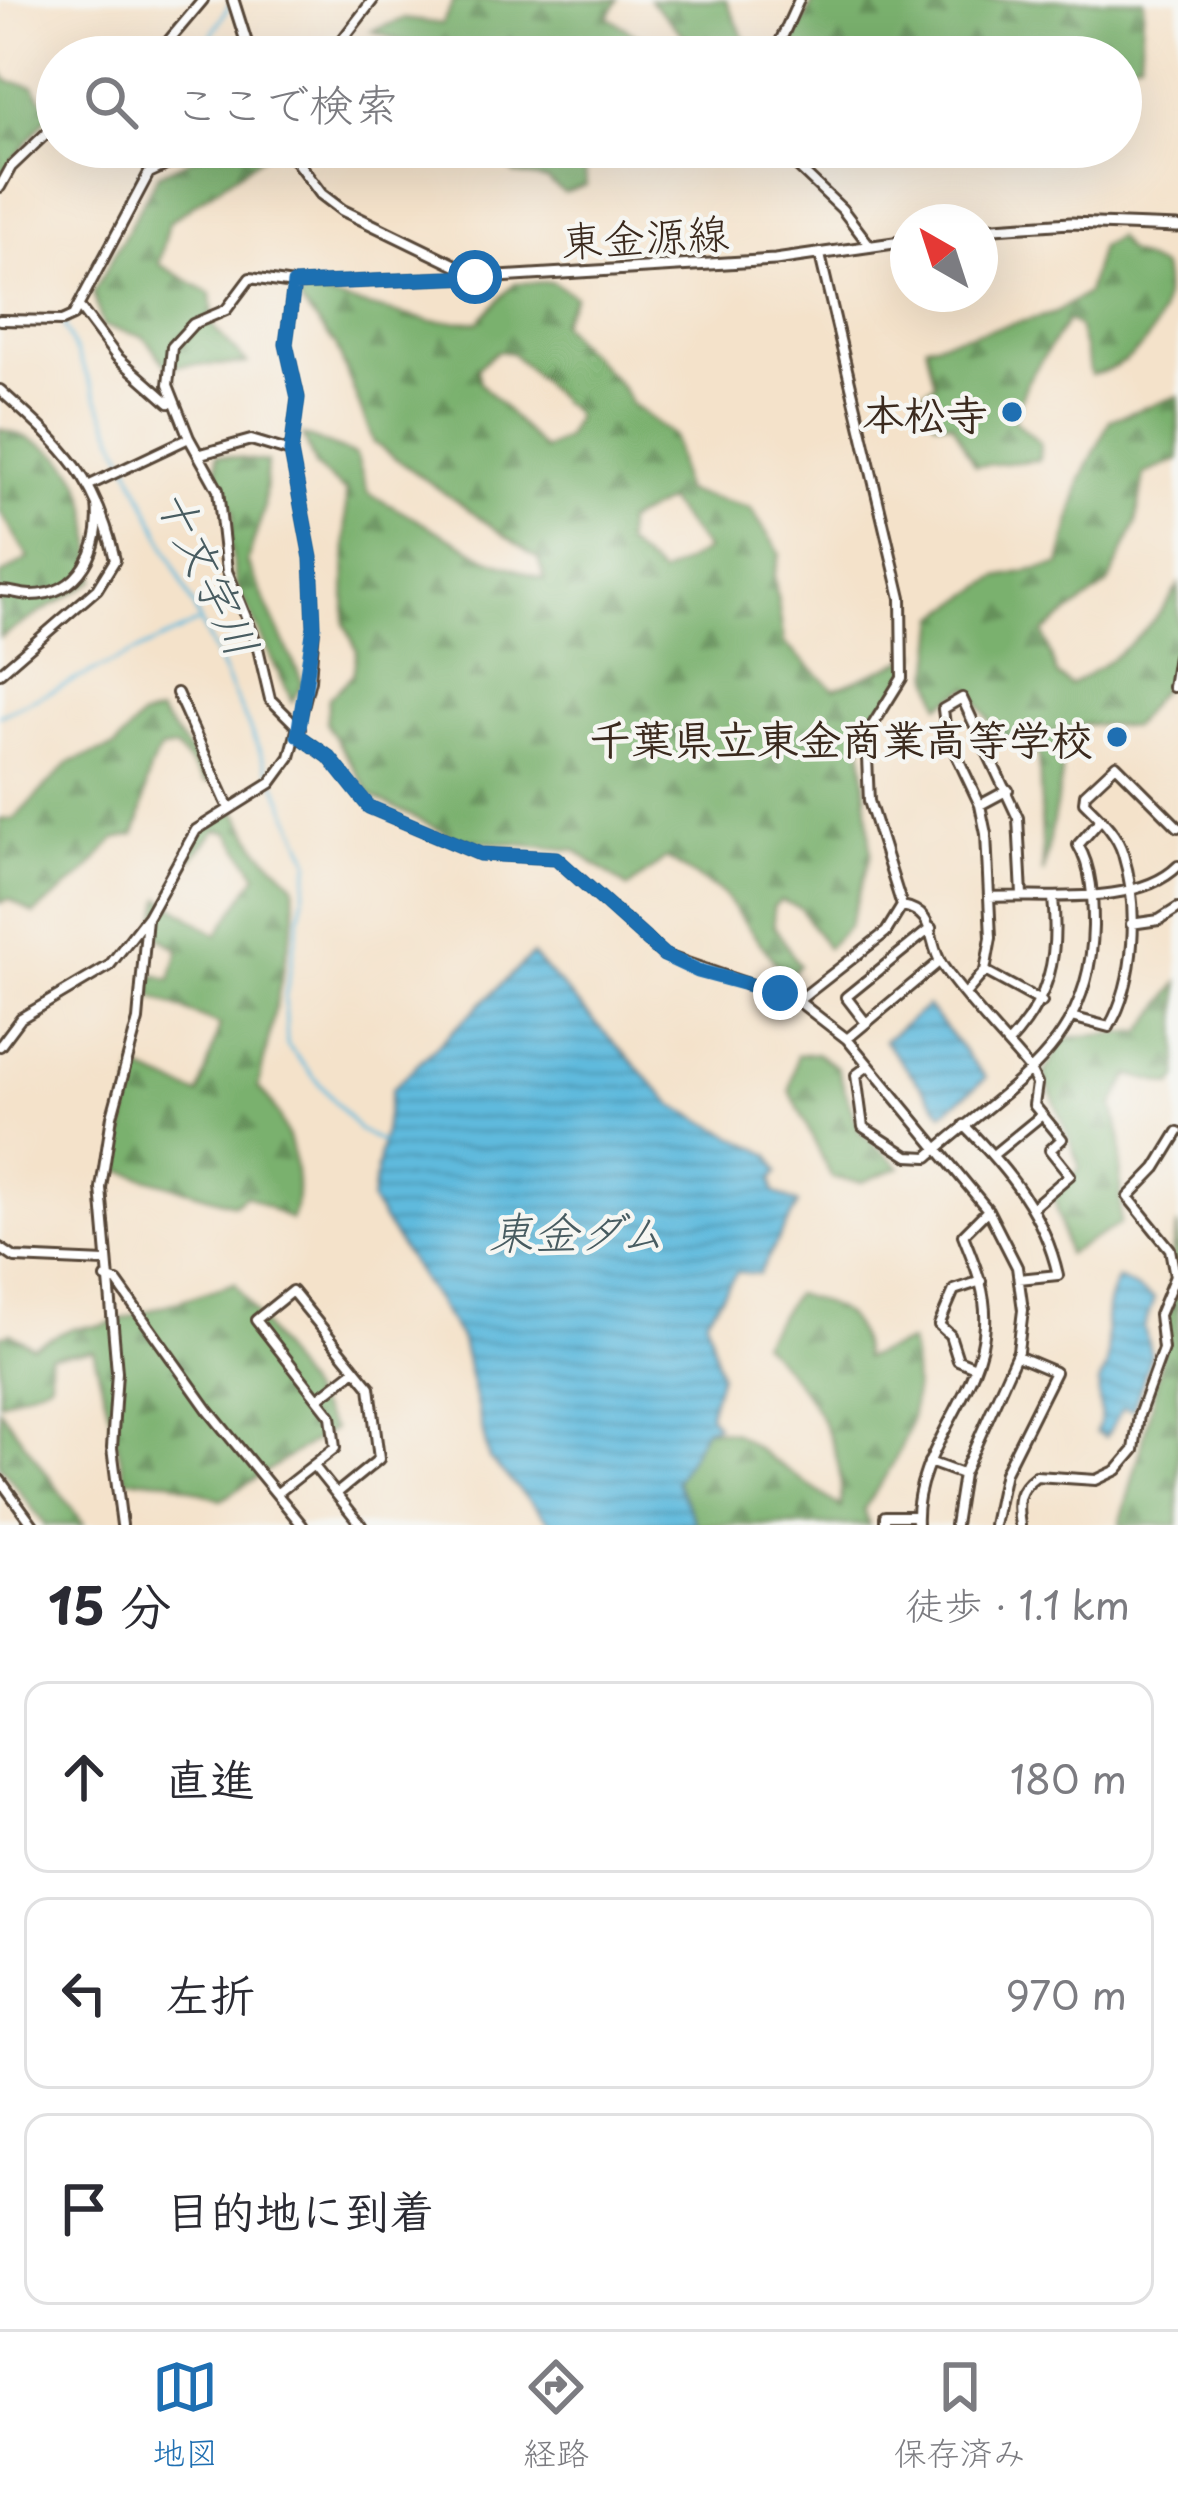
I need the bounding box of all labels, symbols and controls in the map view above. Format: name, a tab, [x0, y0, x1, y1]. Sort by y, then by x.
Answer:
search box	[36, 36, 1142, 168]
text: ここで検索	[174, 68, 399, 136]
icon: search	[78, 69, 144, 135]
street label: 東金源線	[559, 199, 731, 271]
north arrow	[890, 204, 998, 312]
route start	[448, 250, 502, 304]
place label: 本松寺	[862, 381, 988, 444]
marker: 本松寺	[999, 399, 1025, 425]
water label: 十文字川	[141, 475, 279, 667]
place label: 千葉県立東金商業高等学校	[589, 706, 1093, 769]
marker: 千葉県立東金商業高等学校	[1104, 724, 1130, 750]
route end	[753, 966, 807, 1020]
water label: 東金ダム	[489, 1196, 665, 1264]
text: 15 分	[48, 1565, 171, 1642]
text: 徒歩 · 1.1 km	[905, 1574, 1130, 1633]
text: 直進	[165, 1743, 255, 1811]
icon: ahead	[51, 1744, 117, 1810]
text: 180 m	[1010, 1748, 1127, 1807]
text: 左折	[165, 1959, 255, 2027]
icon: left	[51, 1960, 117, 2026]
text: 970 m	[1005, 1964, 1127, 2023]
text: 目的地に到着	[165, 2175, 435, 2243]
icon: arrive	[51, 2176, 117, 2242]
tab: 地図	[152, 2354, 218, 2476]
tab: 経路	[523, 2354, 589, 2476]
tab: 保存済み	[894, 2354, 1026, 2476]

